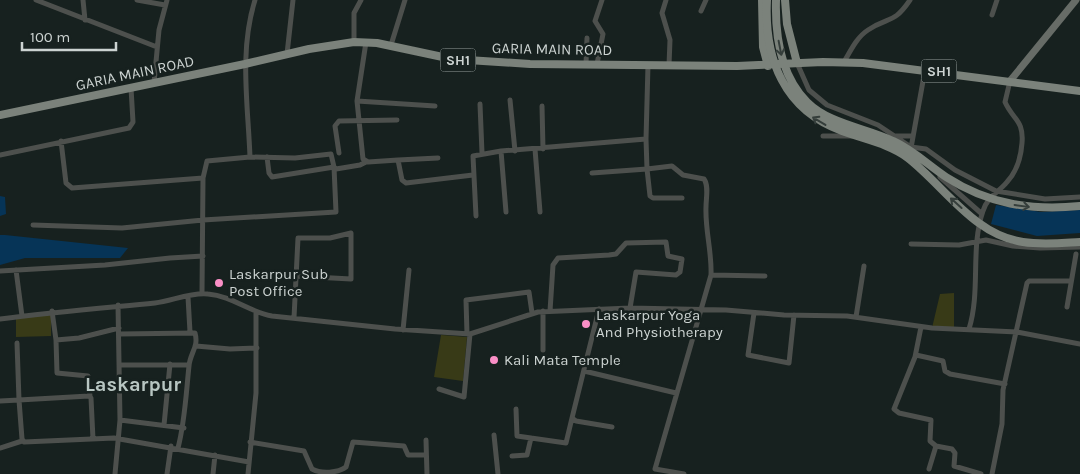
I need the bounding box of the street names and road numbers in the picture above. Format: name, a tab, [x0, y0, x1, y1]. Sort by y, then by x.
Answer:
street label: GARIA MAIN ROAD	[492, 39, 612, 59]
road number: SH1	[440, 48, 476, 72]
street label: GARIA MAIN ROAD	[74, 52, 196, 94]
road number: SH1	[922, 59, 956, 82]

